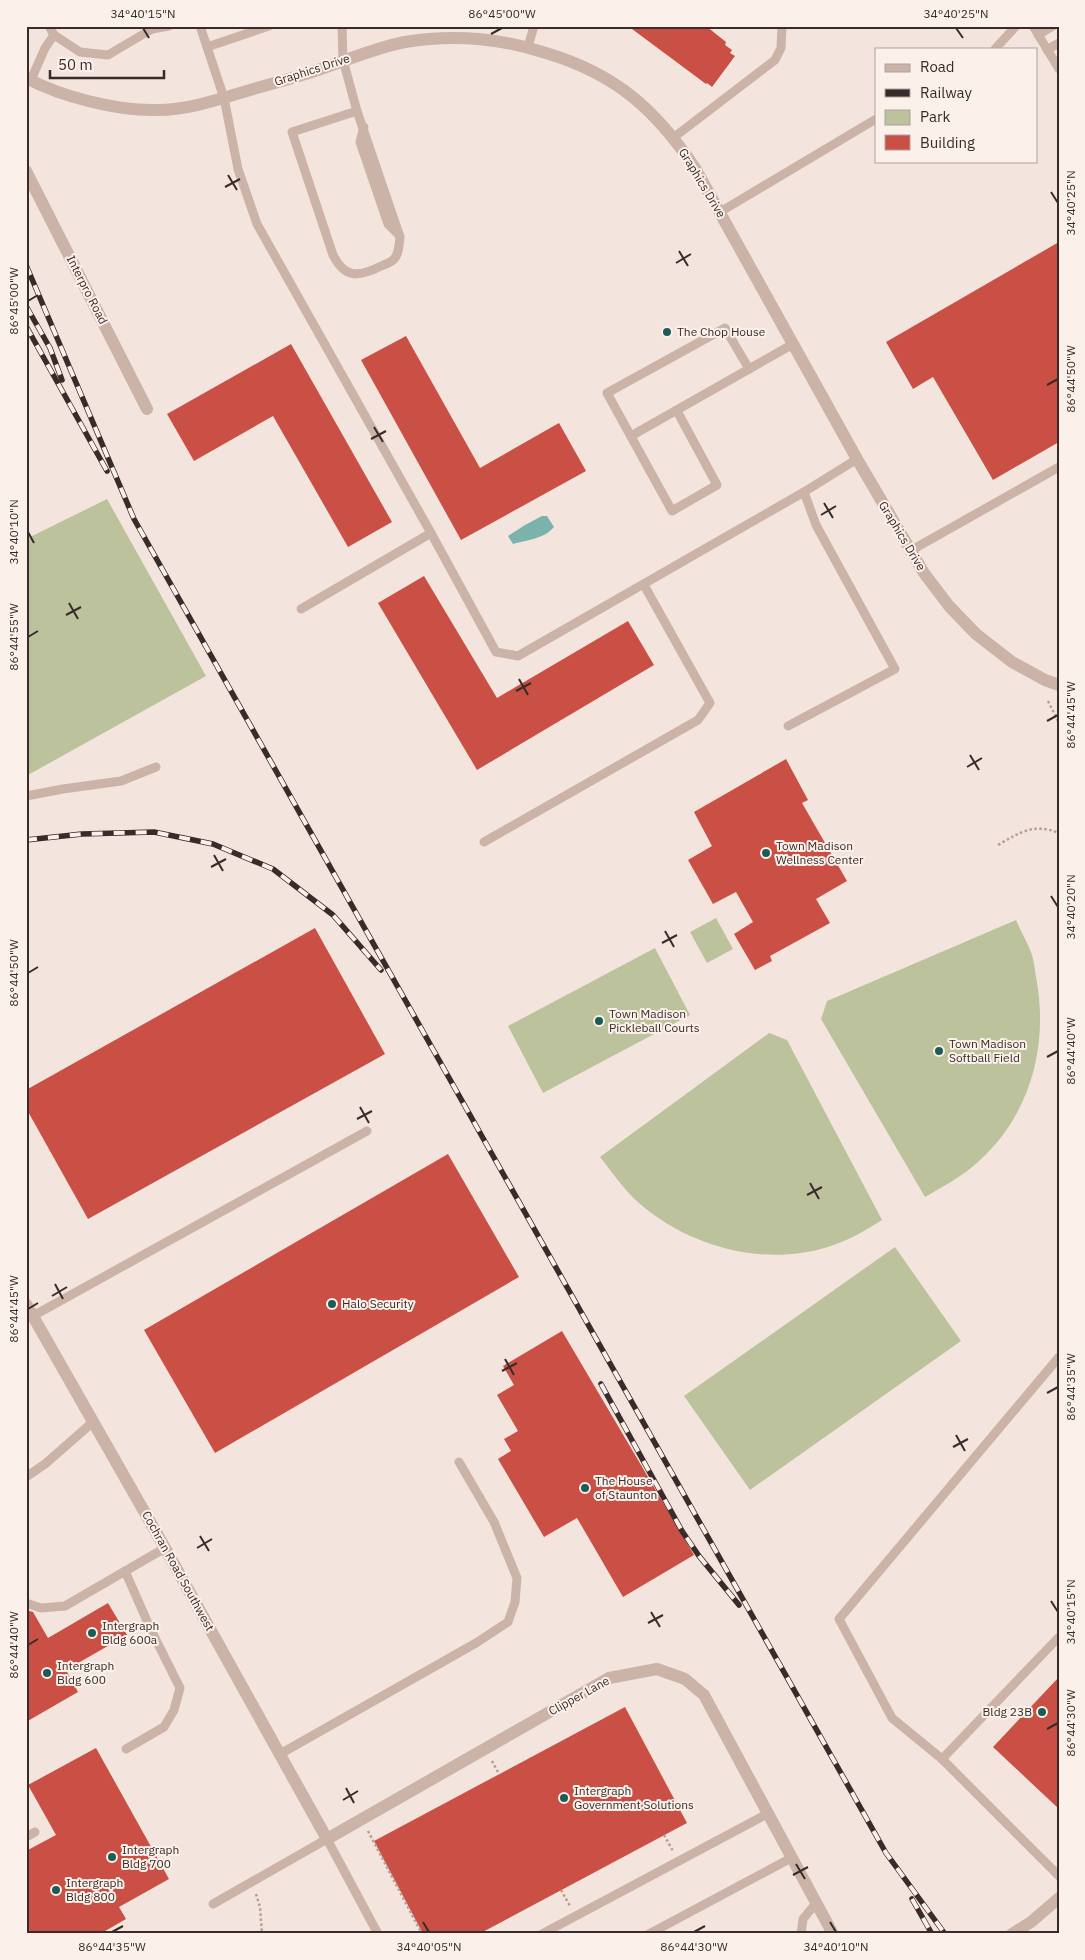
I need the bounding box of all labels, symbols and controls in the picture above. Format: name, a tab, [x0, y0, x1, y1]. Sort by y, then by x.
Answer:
text: 34°40'15"N	[110, 6, 176, 21]
text: 86°45'00"W	[468, 6, 536, 21]
text: 34°40'25"N	[923, 6, 989, 21]
scale bar	[50, 48, 164, 80]
legend	[875, 48, 1038, 162]
street label: Graphics Drive	[272, 50, 352, 89]
text: 50 m	[58, 55, 93, 74]
text: Road	[920, 57, 955, 76]
text: Railway	[920, 83, 973, 102]
text: Park	[920, 107, 950, 126]
text: Building	[920, 133, 975, 152]
street label: Graphics Drive	[676, 145, 729, 221]
text: 34°40'25"N	[1063, 170, 1078, 236]
street label: Interpro Road	[64, 253, 111, 327]
text: 86°45'00"W	[6, 267, 21, 335]
place label: The Chop House	[677, 324, 766, 339]
marker: The Chop House	[661, 326, 673, 338]
text: 86°44'50"W	[1063, 345, 1078, 413]
street label: Graphics Drive	[876, 498, 929, 574]
text: 34°40'10"N	[6, 499, 21, 565]
text: 86°44'55"W	[6, 603, 21, 671]
text: 86°44'45"W	[1063, 681, 1078, 749]
place label: Town Madison Wellness Center	[776, 838, 864, 867]
marker: Town Madison Wellness Center	[760, 847, 772, 859]
text: 34°40'20"N	[1063, 874, 1078, 940]
text: 86°44'50"W	[6, 939, 21, 1007]
place label: Town Madison Pickleball Courts	[609, 1006, 700, 1035]
marker: Town Madison Pickleball Courts	[593, 1015, 605, 1027]
text: 86°44'40"W	[1063, 1017, 1078, 1085]
place label: Town Madison Softball Field	[949, 1036, 1026, 1065]
marker: Town Madison Softball Field	[933, 1045, 945, 1057]
text: 86°44'45"W	[6, 1275, 21, 1343]
place label: Halo Security	[342, 1296, 414, 1311]
marker: Halo Security	[326, 1298, 338, 1310]
text: 86°44'35"W	[1063, 1353, 1078, 1421]
place label: The House of Staunton	[595, 1473, 657, 1502]
marker: The House of Staunton	[579, 1482, 591, 1494]
street label: Cochran Road Southwest	[139, 1508, 218, 1633]
text: 34°40'15"N	[1063, 1579, 1078, 1645]
text: 86°44'40"W	[6, 1611, 21, 1679]
place label: Intergraph Bldg 600a	[102, 1618, 159, 1647]
marker: Intergraph Bldg 600a	[86, 1627, 98, 1639]
place label: Intergraph Bldg 600	[57, 1658, 114, 1687]
marker: Intergraph Bldg 600	[41, 1667, 53, 1679]
street label: Clipper Lane	[546, 1672, 612, 1718]
text: 86°44'30"W	[1063, 1689, 1078, 1757]
place label: Bldg 23B	[983, 1704, 1032, 1719]
marker: Bldg 23B	[1036, 1706, 1048, 1718]
place label: Intergraph Government Solutions	[574, 1783, 694, 1812]
marker: Intergraph Government Solutions	[558, 1792, 570, 1804]
place label: Intergraph Bldg 700	[122, 1842, 179, 1871]
marker: Intergraph Bldg 700	[106, 1851, 118, 1863]
place label: Intergraph Bldg 800	[66, 1875, 123, 1904]
marker: Intergraph Bldg 800	[50, 1884, 62, 1896]
text: 86°44'35"W	[78, 1939, 146, 1954]
text: 34°40'05"N	[396, 1939, 462, 1954]
text: 86°44'30"W	[660, 1939, 728, 1954]
text: 34°40'10"N	[803, 1939, 869, 1954]

